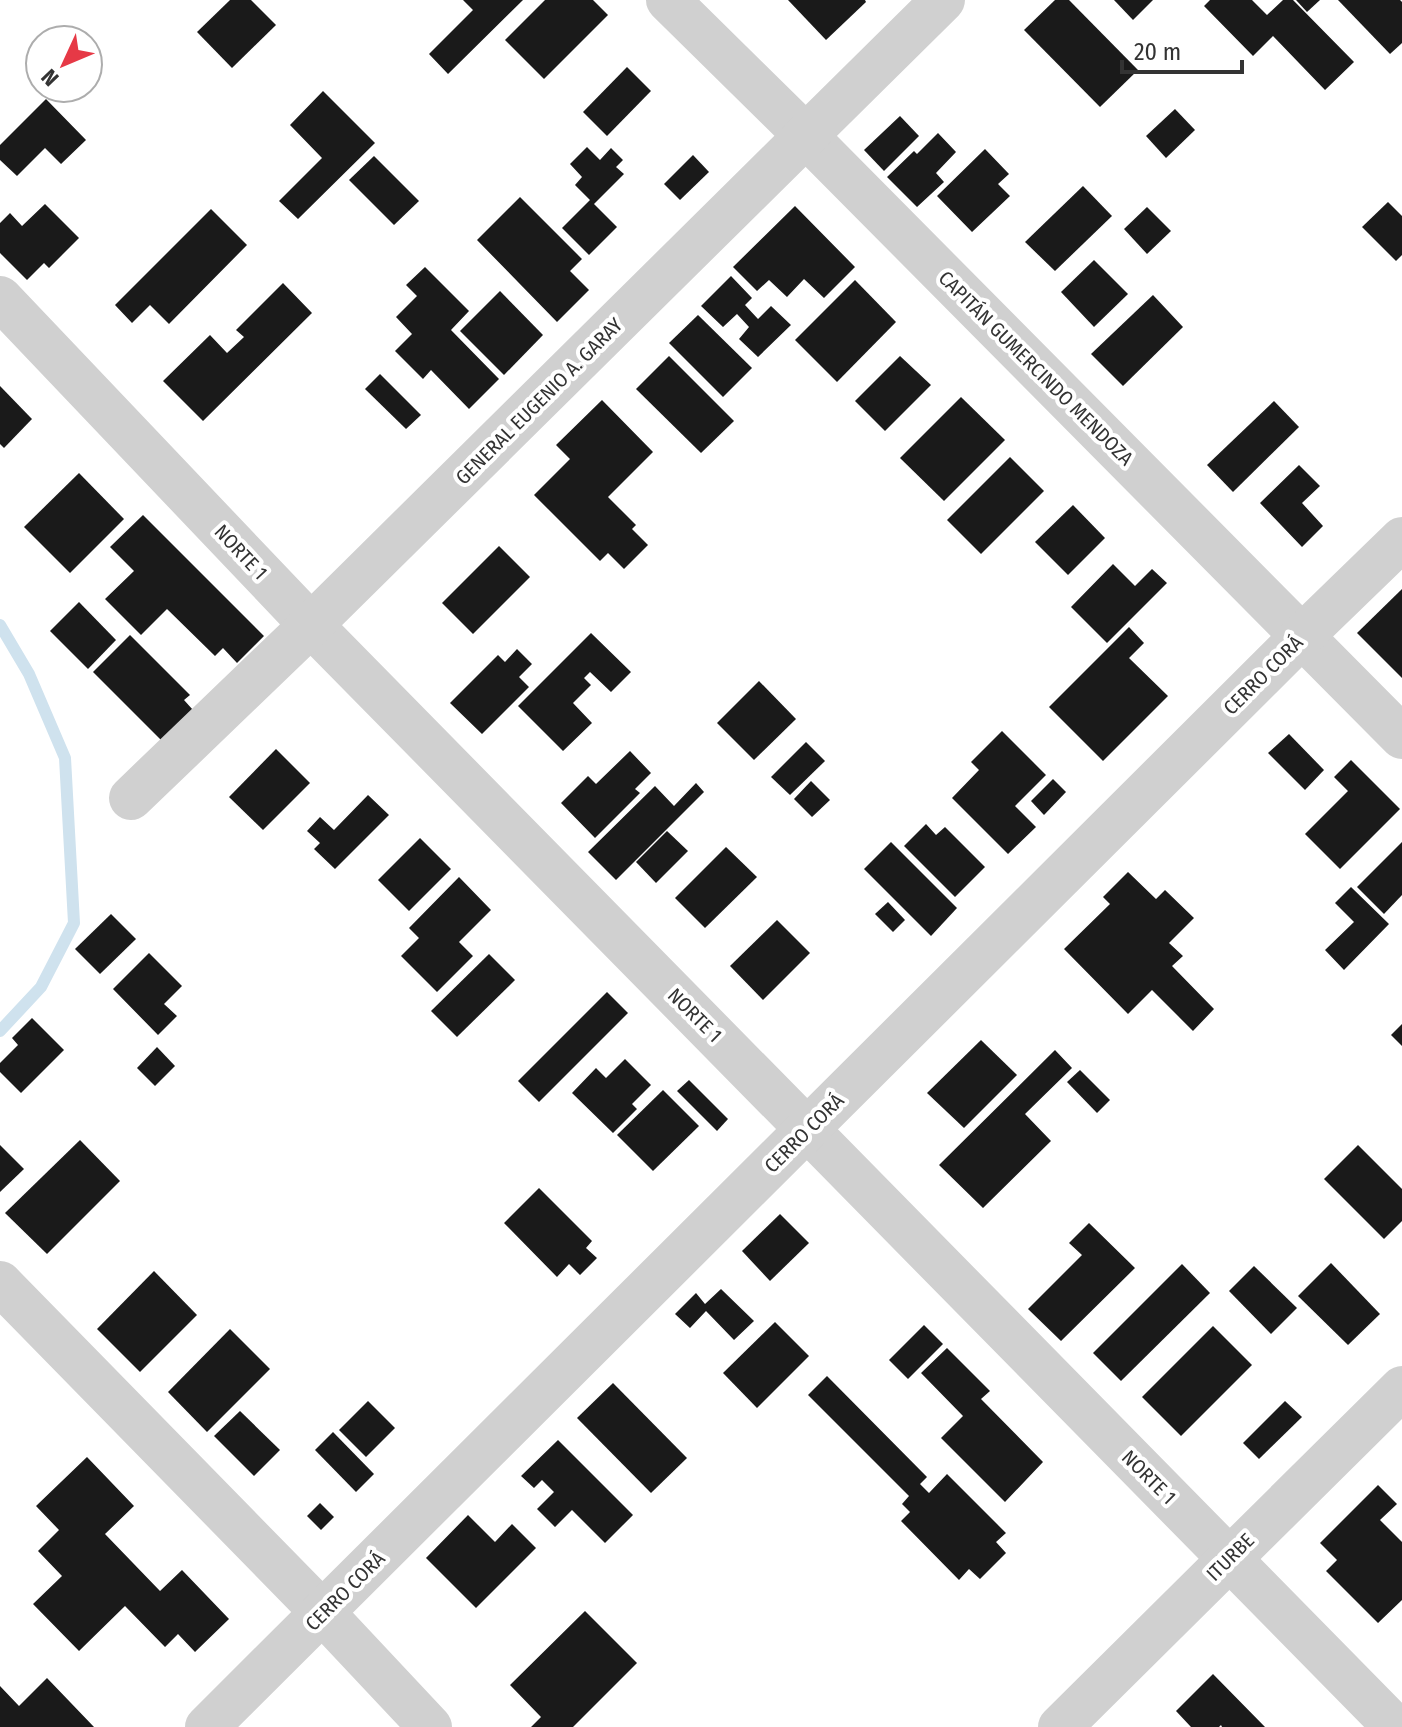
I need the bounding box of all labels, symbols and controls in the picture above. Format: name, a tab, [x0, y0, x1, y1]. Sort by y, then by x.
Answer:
north arrow	[24, 24, 104, 104]
scale bar	[1122, 24, 1242, 74]
text: 20 m	[1134, 38, 1181, 66]
text: N	[36, 63, 64, 92]
street label: CAPITÁN GUMERCINDO MENDOZA	[934, 266, 1139, 471]
street label: GENERAL EUGENIO A. GARAY	[451, 313, 627, 489]
street label: NORTE 1	[210, 520, 272, 584]
street label: CERRO CORÁ	[1218, 630, 1308, 720]
street label: NORTE 1	[663, 983, 727, 1047]
street label: CERRO CORÁ	[759, 1088, 849, 1178]
street label: NORTE 1	[1117, 1445, 1181, 1509]
street label: ITURBE	[1201, 1528, 1259, 1586]
street label: CERRO CORÁ	[300, 1546, 390, 1636]

